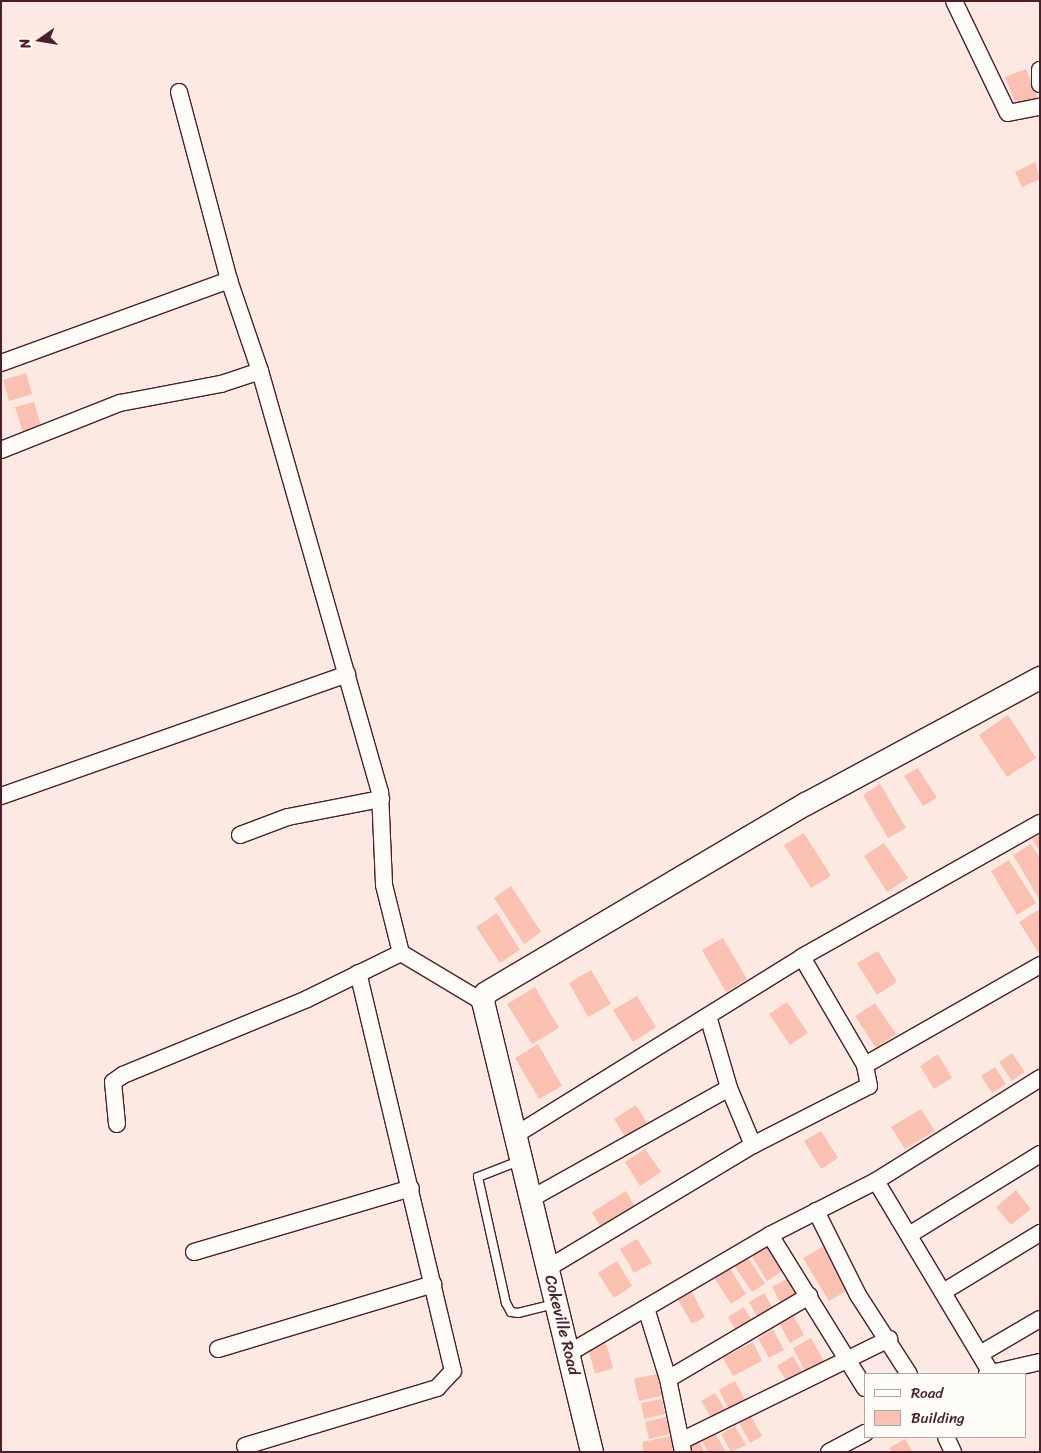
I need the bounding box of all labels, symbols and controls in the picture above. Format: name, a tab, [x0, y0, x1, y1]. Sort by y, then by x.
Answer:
north arrow	[15, 15, 65, 65]
text: N	[12, 36, 38, 51]
street label: Cokeville Road	[540, 1273, 584, 1377]
legend	[864, 1373, 1026, 1438]
text: Road	[911, 1380, 943, 1406]
text: Building	[911, 1405, 965, 1431]

